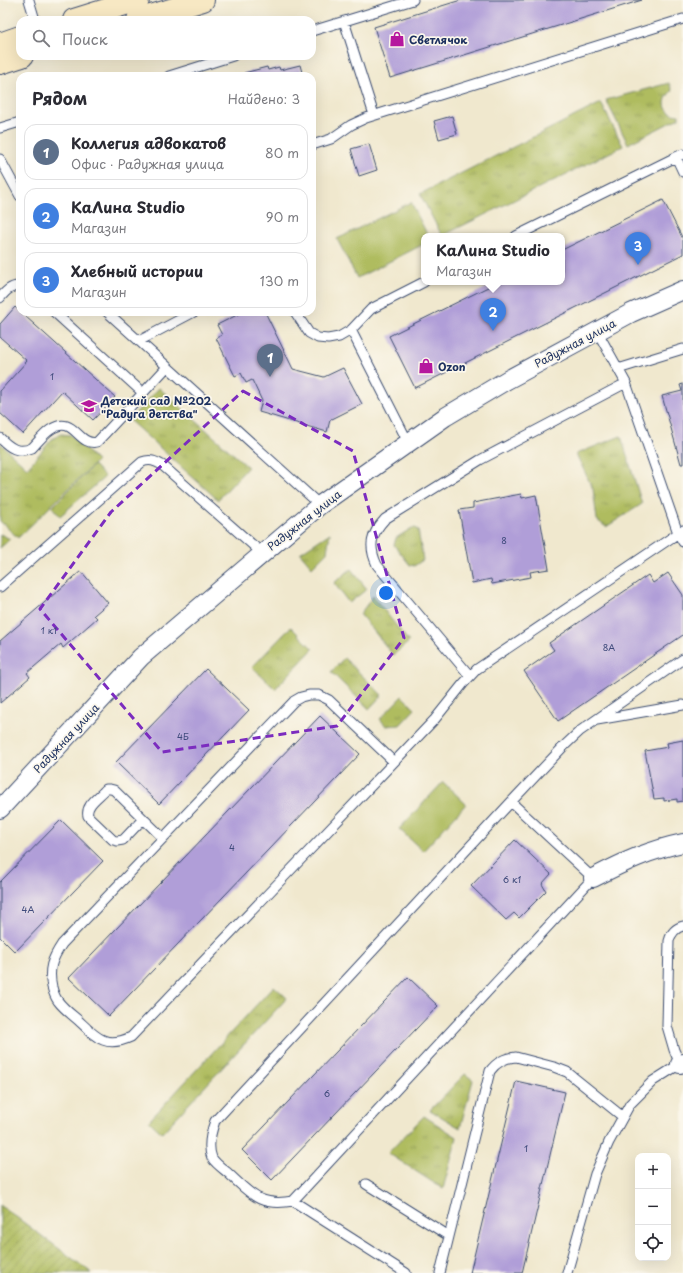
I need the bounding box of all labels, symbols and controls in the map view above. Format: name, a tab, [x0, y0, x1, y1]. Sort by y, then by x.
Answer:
search box	[16, 16, 316, 60]
icon: search	[30, 27, 52, 49]
text: Поиск	[62, 27, 108, 50]
shop icon: Светлячок	[388, 30, 406, 48]
place label: Светлячок	[409, 31, 468, 48]
text: Рядом	[32, 85, 87, 111]
text: Найдено: 3	[228, 89, 300, 108]
text: Коллегия адвокатов	[71, 131, 226, 154]
text: 1	[43, 143, 49, 162]
text: 80 m	[265, 143, 299, 162]
text: Офис · Радужная улица	[71, 154, 224, 173]
text: КаЛина Studio	[71, 195, 185, 218]
text: 2	[41, 207, 51, 226]
text: 90 m	[266, 207, 299, 226]
text: Магазин	[71, 218, 127, 237]
pin: 3	[625, 232, 651, 265]
popup	[421, 233, 565, 285]
text: КаЛина Studio	[436, 238, 550, 261]
text: Хлебный истории	[71, 259, 203, 282]
text: Магазин	[436, 261, 492, 280]
text: 3	[42, 271, 50, 290]
text: 130 m	[260, 271, 299, 290]
text: Магазин	[71, 282, 127, 301]
pin: 2	[480, 298, 506, 331]
street label: Радужная улица	[531, 314, 619, 372]
pin: 1	[257, 344, 283, 377]
shop icon: Ozon	[417, 357, 435, 375]
place label: Ozon	[438, 358, 466, 375]
house number: 1	[50, 369, 54, 383]
place label: Детский сад №202 "Радуга детства"	[100, 392, 212, 422]
school or university icon: Детский сад №202 "Радуга детства"	[80, 397, 98, 415]
street label: Радужная улица	[263, 486, 345, 554]
house number: 8	[501, 533, 507, 547]
your location	[376, 583, 396, 603]
house number: 1 к1	[41, 623, 57, 637]
house number: 8А	[603, 640, 615, 654]
street label: Радужная улица	[29, 699, 103, 777]
house number: 4Б	[177, 729, 189, 743]
house number: 4	[229, 840, 235, 854]
house number: 6 к1	[503, 872, 521, 886]
house number: 4А	[22, 902, 35, 916]
house number: 6	[324, 1086, 330, 1100]
house number: 1	[524, 1141, 528, 1155]
map controls	[635, 1153, 671, 1261]
button: +	[635, 1153, 671, 1189]
button: −	[635, 1189, 671, 1225]
button: locate	[635, 1225, 671, 1261]

